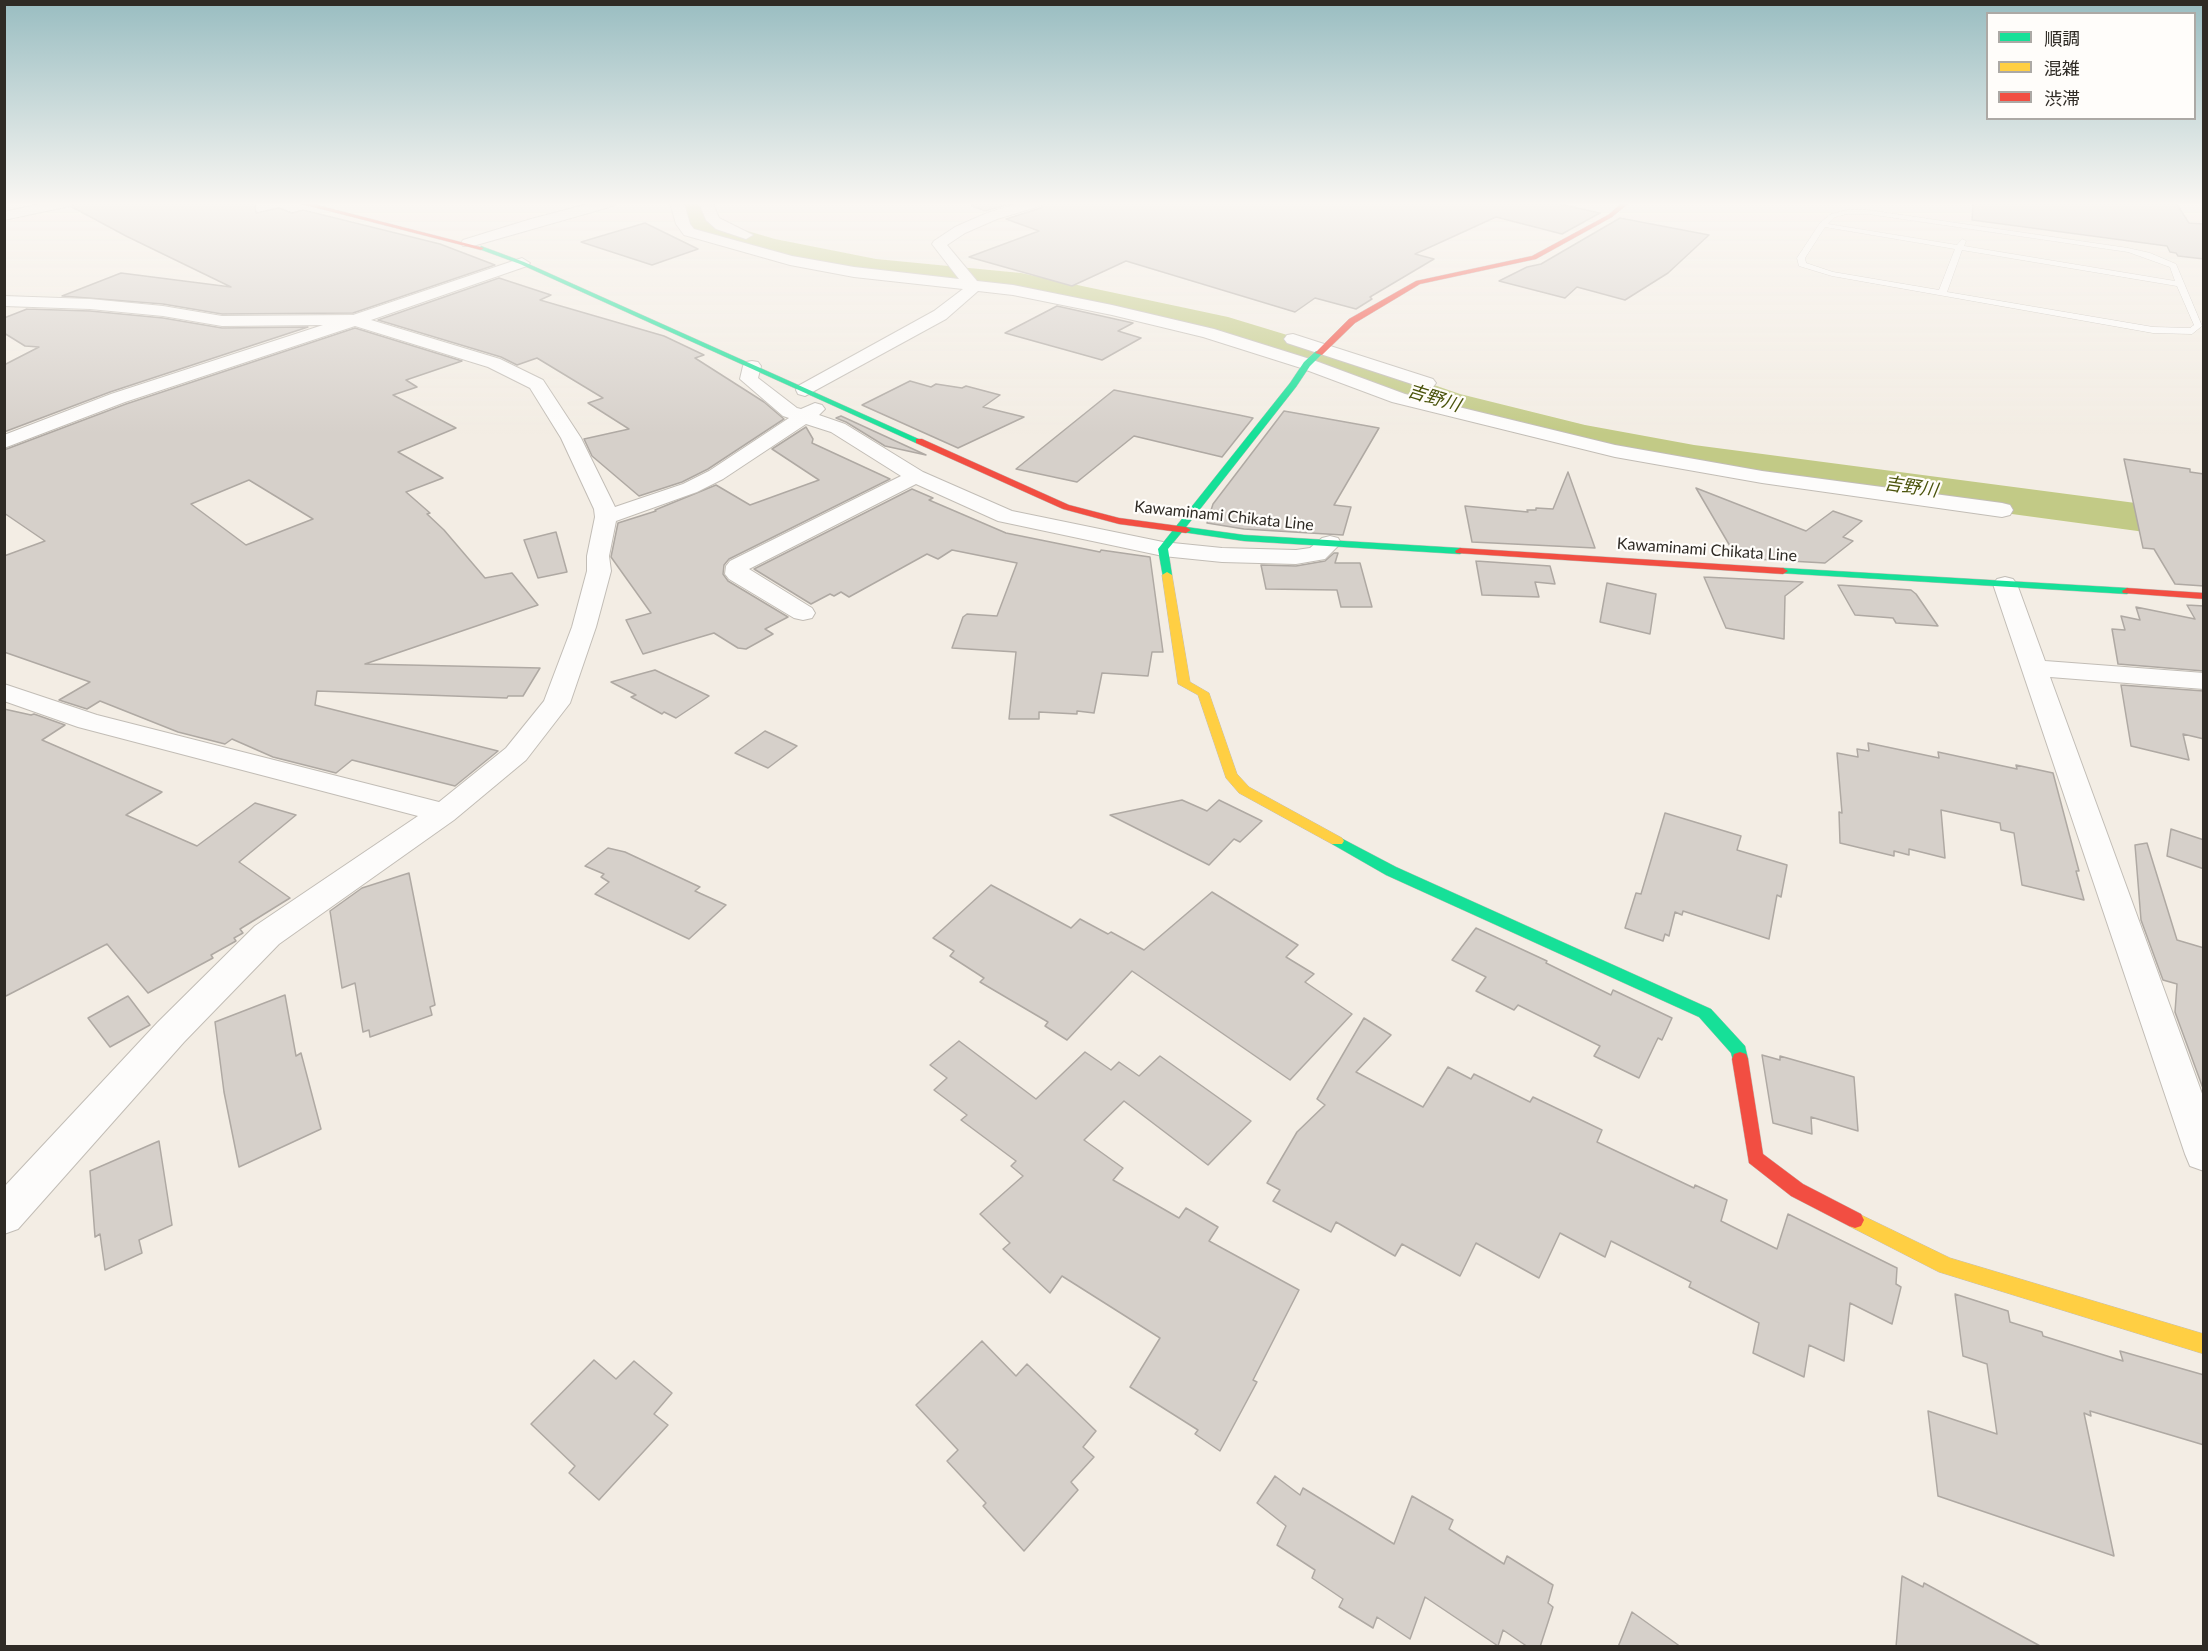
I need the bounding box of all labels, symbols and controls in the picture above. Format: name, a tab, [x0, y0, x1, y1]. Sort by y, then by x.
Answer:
legend	[1986, 12, 2196, 120]
text: 順調	[2044, 27, 2080, 49]
text: 混雑	[2044, 57, 2080, 79]
text: 渋滞	[2044, 87, 2080, 109]
water label: 吉野川	[1405, 380, 1463, 416]
water label: 吉野川	[1883, 473, 1939, 501]
street label: Kawaminami Chikata Line	[1133, 497, 1315, 535]
street label: Kawaminami Chikata Line	[1616, 534, 1798, 566]

